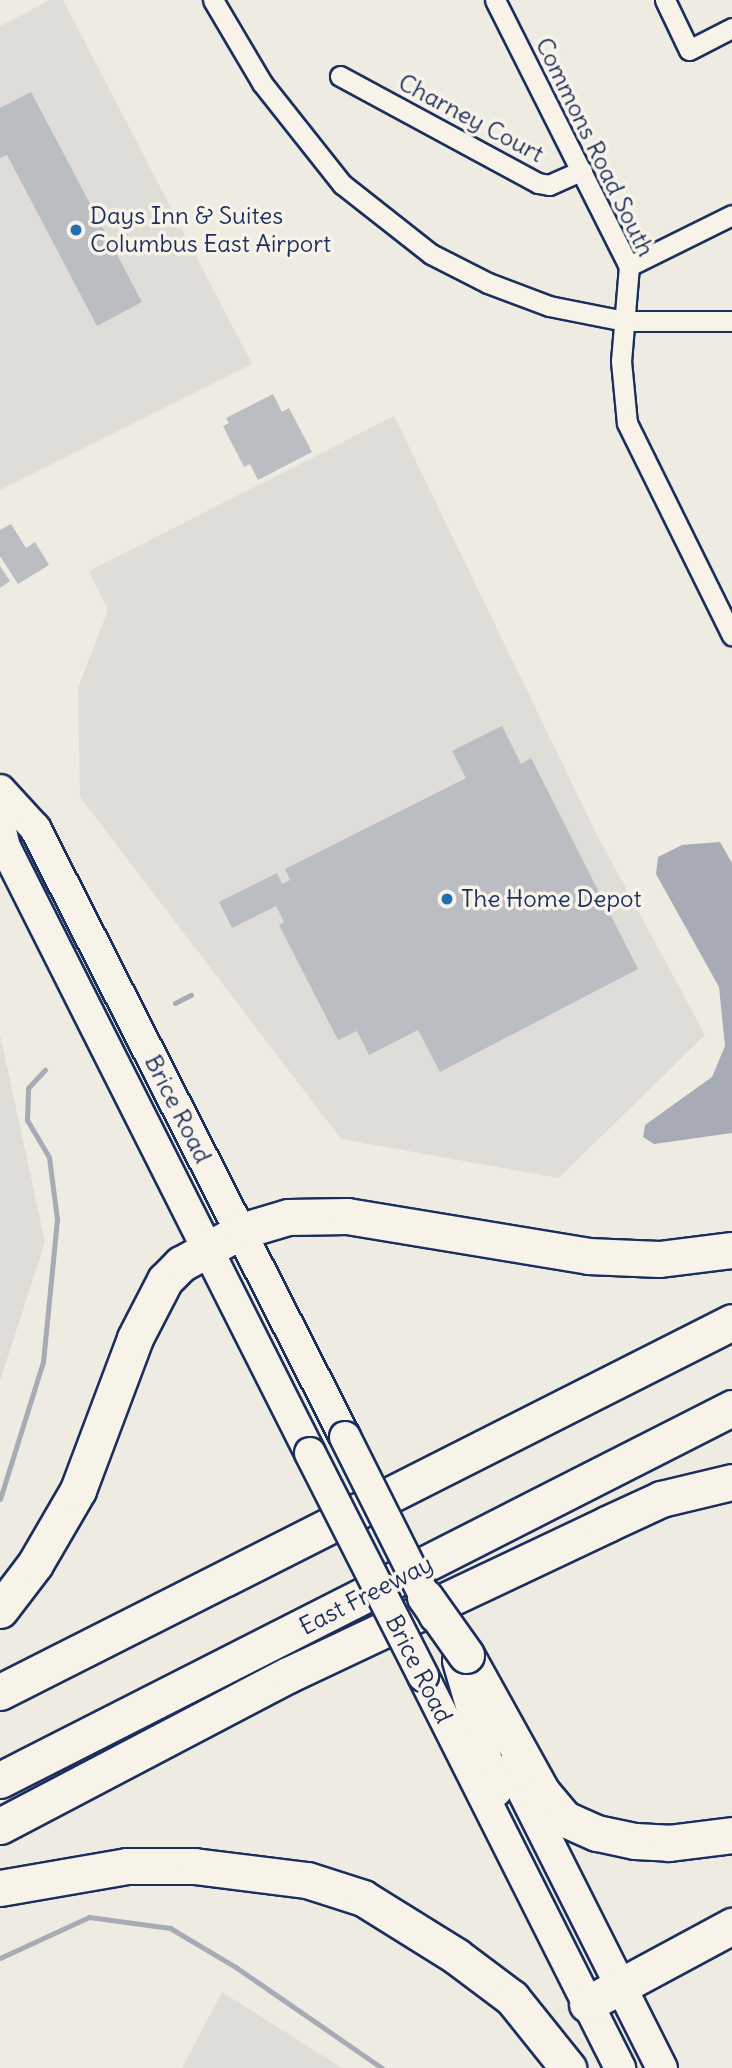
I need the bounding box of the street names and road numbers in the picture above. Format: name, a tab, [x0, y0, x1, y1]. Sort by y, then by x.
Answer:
street label: Commons Road South	[529, 33, 661, 261]
street label: Charney Court	[393, 68, 549, 168]
street label: Brice Road	[138, 1050, 218, 1168]
street label: East Freeway	[295, 1549, 437, 1641]
street label: Brice Road	[379, 1610, 459, 1728]

